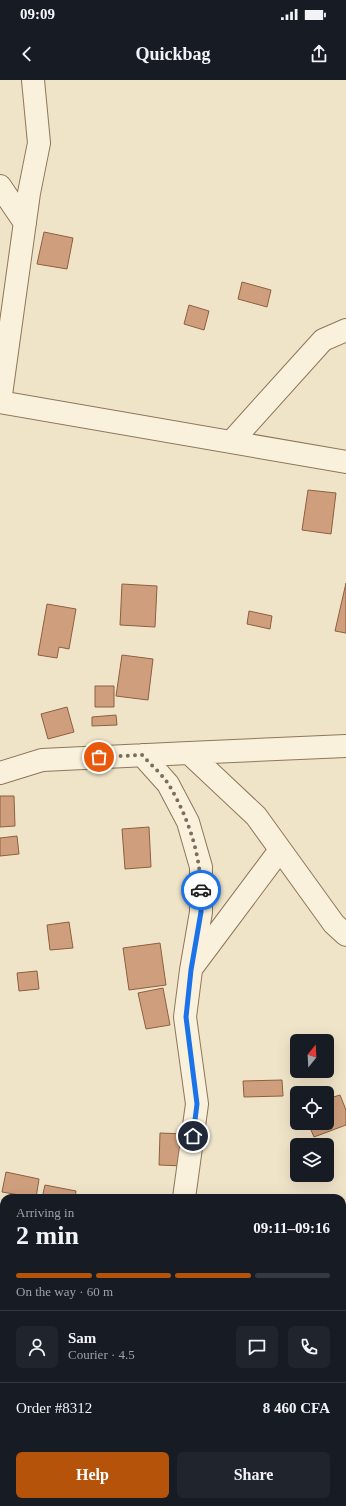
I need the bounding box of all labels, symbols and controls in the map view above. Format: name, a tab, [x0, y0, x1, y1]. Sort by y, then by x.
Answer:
text: 09:09	[20, 6, 55, 22]
icon: back	[16, 43, 38, 65]
icon: share	[308, 43, 330, 65]
text: Quickbag	[135, 44, 211, 64]
pin	[82, 740, 116, 774]
icon: bag	[88, 746, 110, 768]
courier	[181, 870, 221, 910]
icon: car	[190, 879, 212, 901]
north arrow	[290, 1034, 334, 1078]
map controls	[290, 1034, 334, 1182]
button: locate	[290, 1086, 334, 1130]
pin	[176, 1119, 210, 1153]
icon: home	[182, 1125, 204, 1147]
button: layers	[290, 1138, 334, 1182]
text: Arriving in	[16, 1205, 74, 1220]
text: 09:11–09:16	[253, 1220, 330, 1236]
text: 2 min	[16, 1221, 79, 1250]
text: On the way · 60 m	[16, 1284, 113, 1299]
button: person	[16, 1326, 58, 1368]
button: chat	[236, 1326, 278, 1368]
button: phone	[288, 1326, 330, 1368]
text: Sam	[68, 1330, 96, 1346]
text: Courier · 4.5	[68, 1347, 135, 1362]
text: Order #8312	[16, 1400, 92, 1416]
text: 8 460 CFA	[263, 1400, 330, 1416]
button: Help	[16, 1452, 169, 1498]
button: Share	[177, 1452, 330, 1498]

